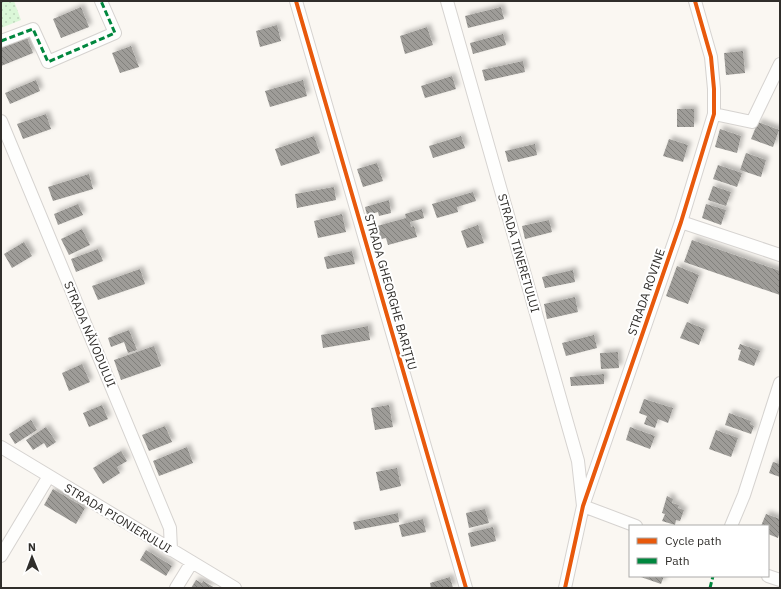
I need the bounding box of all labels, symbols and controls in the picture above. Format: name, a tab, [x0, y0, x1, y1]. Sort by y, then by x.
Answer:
street label: STRADA TINERETULUI	[495, 192, 543, 314]
street label: STRADA GHEORGHE BARIȚIU	[362, 212, 420, 372]
street label: STRADA ROVINE	[624, 247, 668, 337]
street label: STRADA NĂVODULUI	[61, 279, 119, 389]
street label: STRADA PIONIERULUI	[62, 480, 175, 556]
legend	[629, 525, 769, 577]
text: Cycle path	[665, 533, 722, 548]
north arrow	[12, 537, 52, 577]
text: N	[28, 540, 36, 554]
text: Path	[665, 553, 690, 568]

